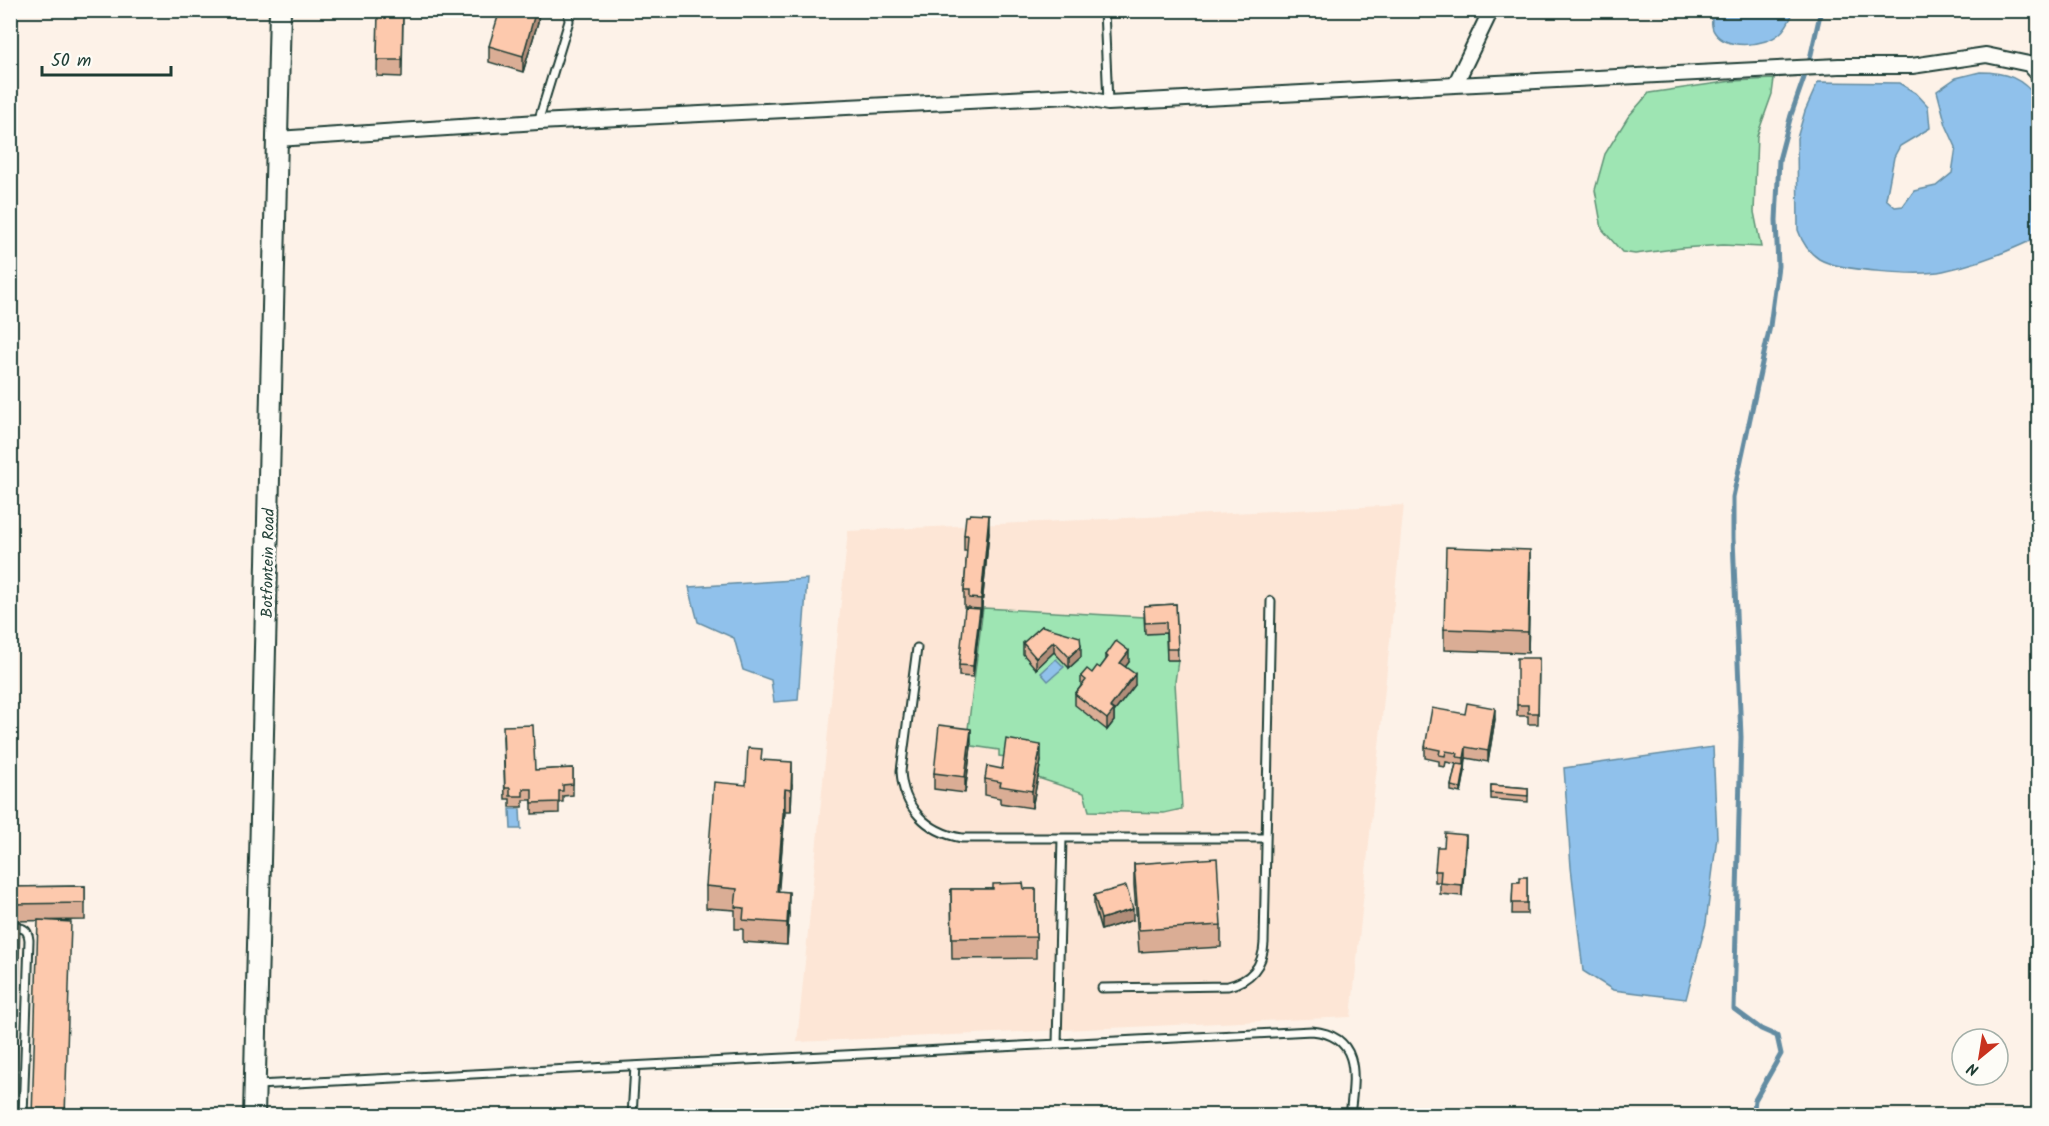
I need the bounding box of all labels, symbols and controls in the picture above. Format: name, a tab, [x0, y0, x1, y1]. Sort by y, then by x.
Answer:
scale bar	[42, 39, 171, 77]
text: 50 m	[51, 47, 91, 76]
street label: Botfontein Road	[255, 507, 282, 618]
north arrow	[1950, 1027, 2010, 1087]
text: N	[1963, 1055, 1984, 1082]

